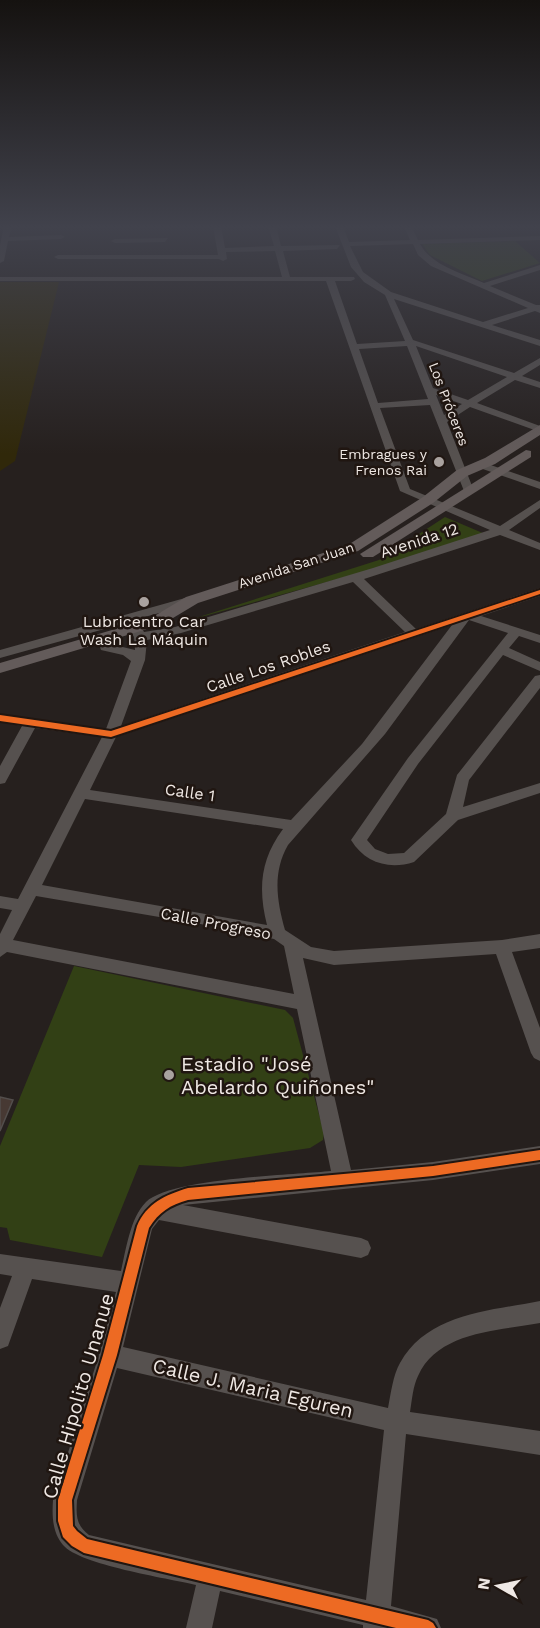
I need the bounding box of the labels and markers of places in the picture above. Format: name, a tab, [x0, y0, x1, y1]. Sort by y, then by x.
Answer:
place label: Embragues y Frenos Rai	[339, 446, 428, 478]
marker: Embragues y Frenos Rai	[432, 455, 446, 469]
marker: Lubricentro Car Wash La Máquin	[137, 595, 151, 609]
place label: Lubricentro Car Wash La Máquin	[80, 612, 208, 649]
place label: Estadio "José Abelardo Quiñones"	[181, 1052, 374, 1099]
marker: Estadio "José Abelardo Quiñones"	[162, 1068, 176, 1082]

